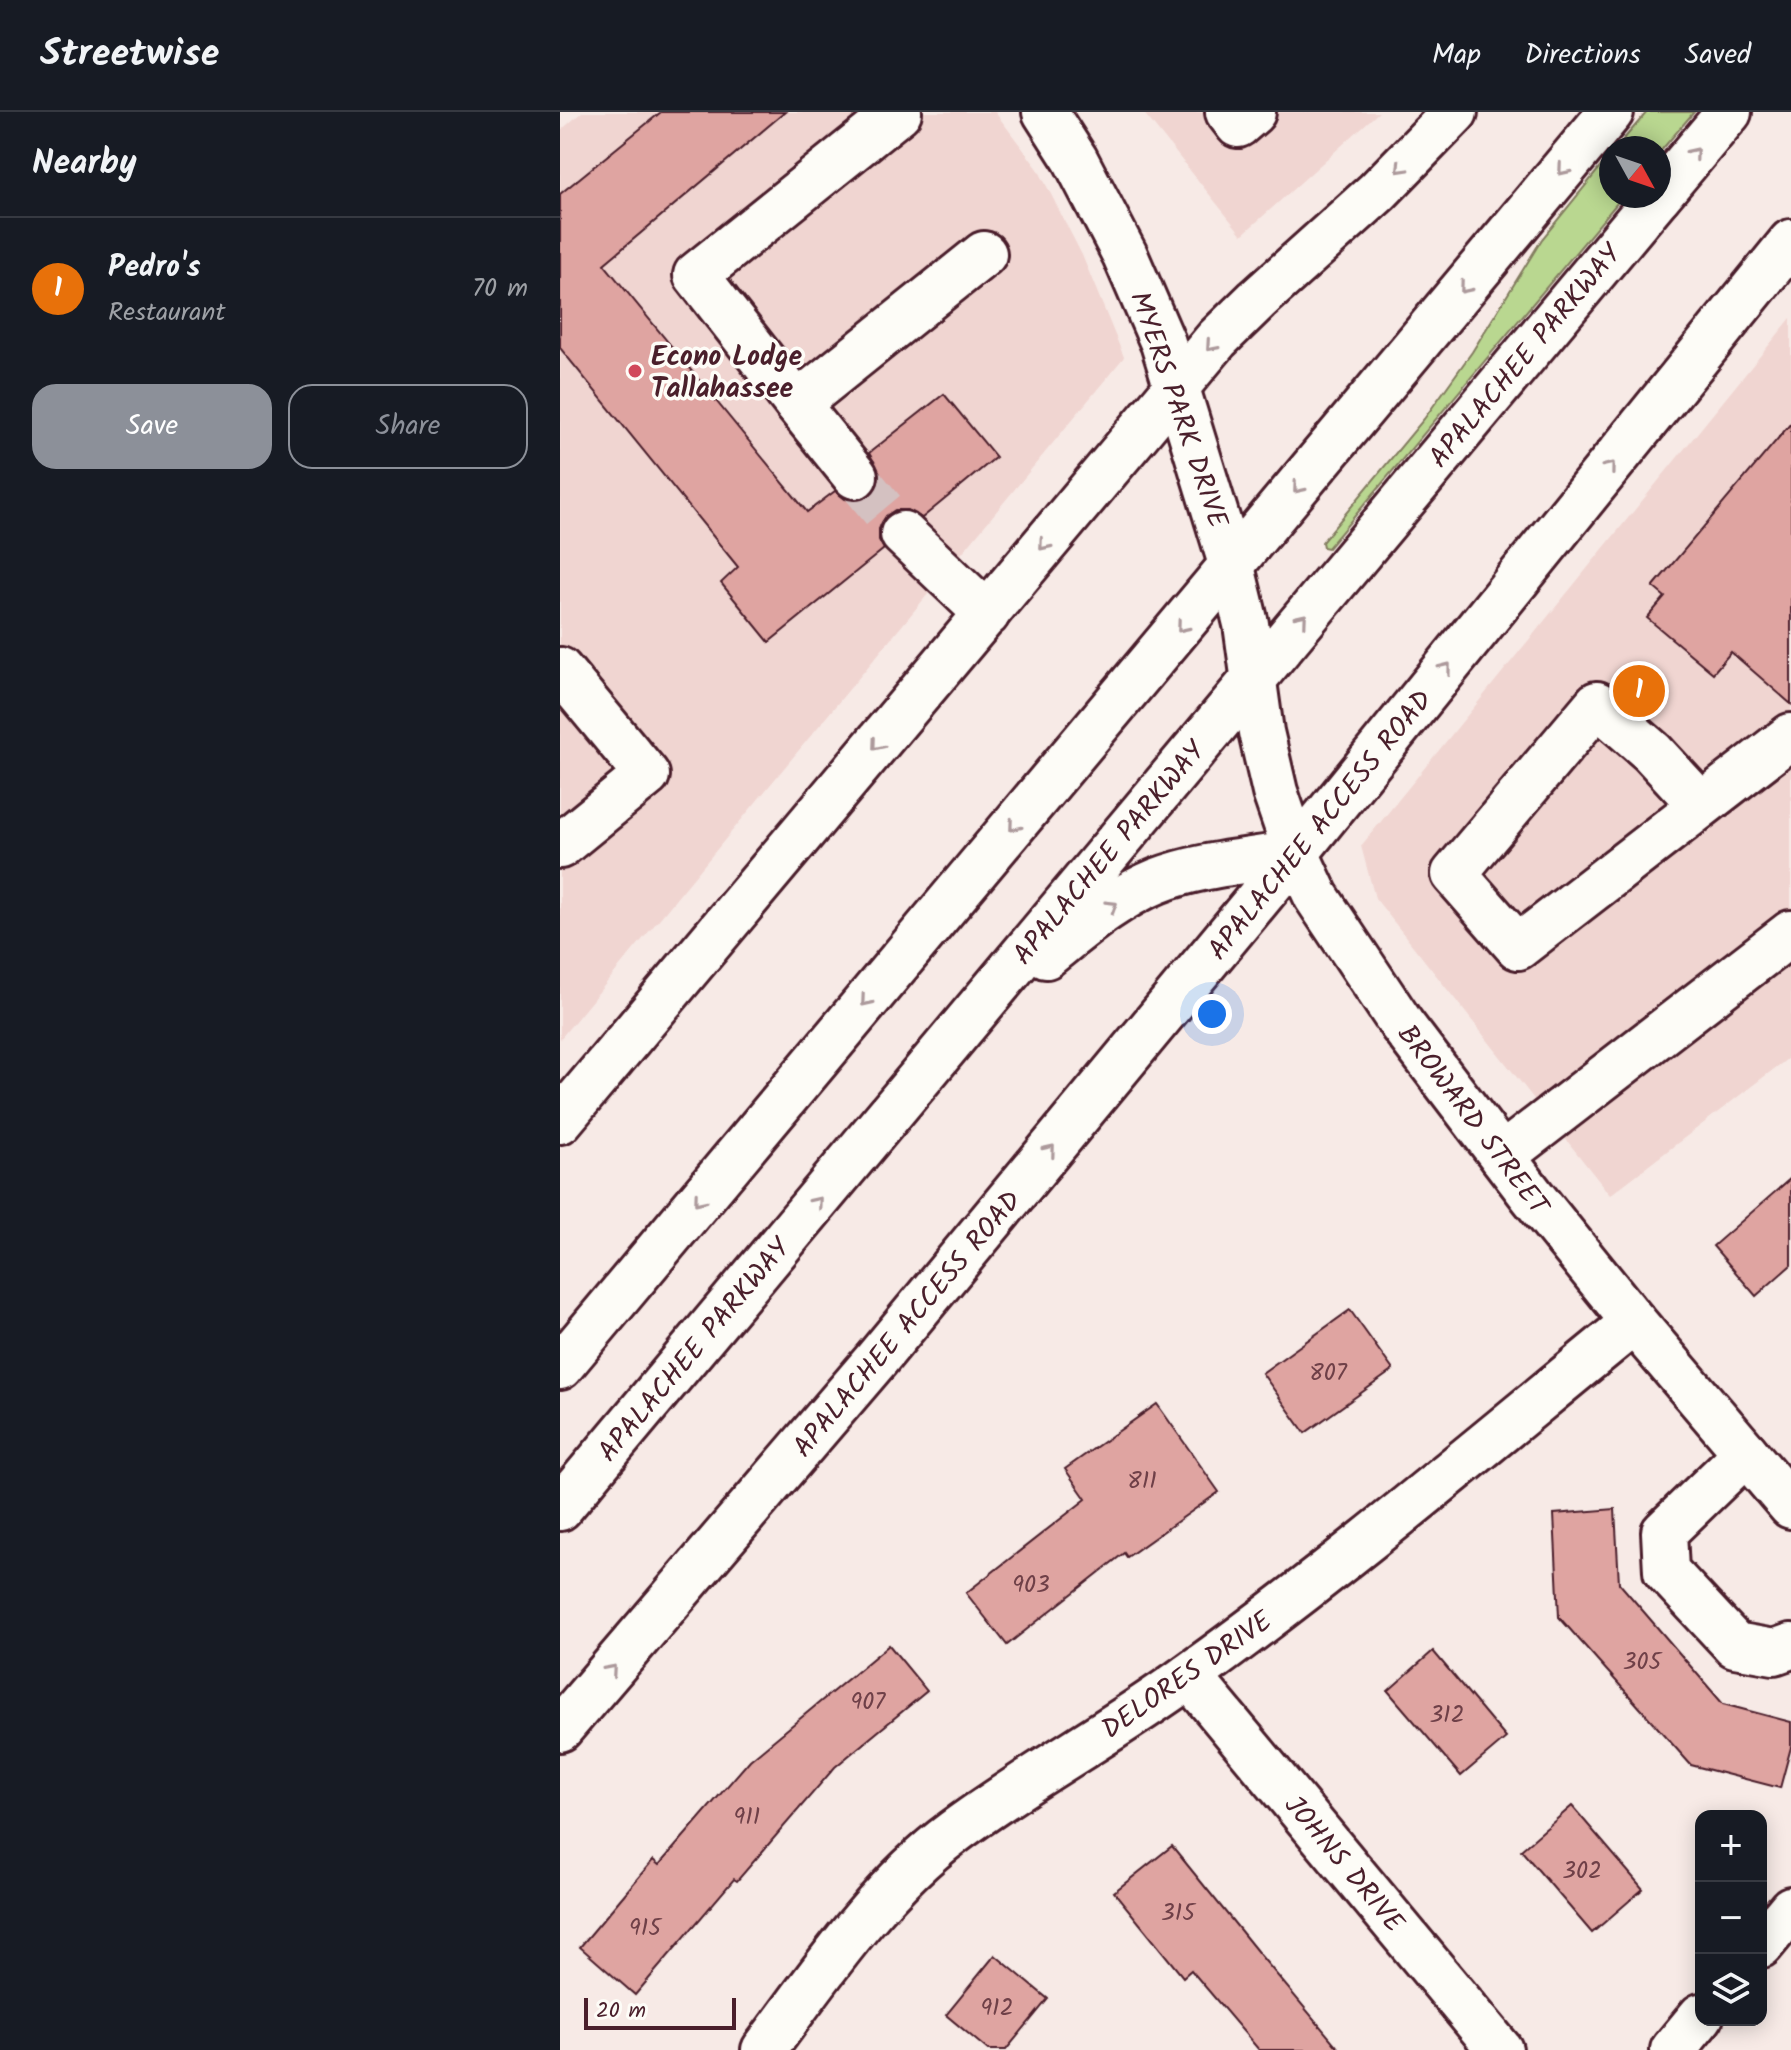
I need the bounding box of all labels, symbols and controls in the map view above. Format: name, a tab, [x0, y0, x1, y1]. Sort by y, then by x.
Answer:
text: Streetwise	[40, 25, 219, 85]
text: Map	[1432, 33, 1481, 78]
text: Directions	[1525, 33, 1641, 78]
text: Saved	[1685, 33, 1751, 78]
north arrow	[1599, 136, 1671, 208]
text: Nearby	[32, 137, 137, 191]
one-way arrow	[1684, 148, 1699, 163]
one-way arrow	[1395, 159, 1410, 173]
one-way arrow	[1558, 161, 1573, 175]
street label: APALACHEE PARKWAY	[1418, 234, 1634, 479]
text: Pedro's	[108, 244, 200, 292]
text: 1	[54, 268, 62, 310]
text: 70 m	[472, 268, 528, 310]
one-way arrow	[1460, 278, 1475, 293]
street label: MYERS PARK DRIVE	[1116, 285, 1239, 535]
text: Restaurant	[108, 292, 225, 334]
place label: Econo Lodge Tallahassee	[651, 335, 803, 412]
one-way arrow	[1206, 337, 1221, 351]
marker: Econo Lodge Tallahassee	[626, 362, 644, 380]
button: Save	[32, 384, 272, 469]
button: Share	[288, 384, 528, 469]
one-way arrow	[1600, 461, 1615, 476]
one-way arrow	[1293, 478, 1308, 493]
one-way arrow	[1039, 536, 1054, 551]
one-way arrow	[1292, 614, 1307, 629]
one-way arrow	[1177, 617, 1192, 632]
pin: 1	[1613, 661, 1665, 721]
one-way arrow	[1436, 662, 1450, 677]
street label: APALACHEE ACCESS ROAD	[1197, 680, 1445, 971]
street label: APALACHEE PARKWAY	[1002, 731, 1218, 976]
one-way arrow	[872, 735, 887, 750]
one-way arrow	[1009, 816, 1024, 831]
one-way arrow	[1103, 900, 1118, 915]
one-way arrow	[861, 992, 876, 1007]
your location	[1192, 994, 1232, 1034]
street label: BROWARD STREET	[1385, 1015, 1560, 1227]
one-way arrow	[1040, 1145, 1055, 1160]
street label: APALACHEE ACCESS ROAD	[782, 1181, 1034, 1468]
one-way arrow	[694, 1191, 709, 1206]
one-way arrow	[807, 1196, 821, 1211]
street label: APALACHEE PARKWAY	[587, 1228, 803, 1473]
house number: 807	[1309, 1354, 1348, 1393]
house number: 811	[1127, 1462, 1157, 1501]
house number: 903	[1012, 1566, 1050, 1605]
street label: DELORES DRIVE	[1093, 1600, 1283, 1752]
house number: 305	[1623, 1643, 1663, 1682]
one-way arrow	[601, 1664, 616, 1679]
house number: 907	[851, 1683, 886, 1722]
house number: 312	[1429, 1696, 1465, 1735]
street label: JOHNS DRIVE	[1272, 1786, 1415, 1944]
house number: 911	[734, 1798, 760, 1837]
map controls	[1695, 1810, 1767, 2026]
button: +	[1695, 1810, 1767, 1882]
house number: 302	[1562, 1852, 1602, 1891]
button: −	[1695, 1882, 1767, 1954]
house number: 315	[1161, 1894, 1197, 1933]
house number: 915	[629, 1909, 663, 1948]
button: layers	[1695, 1954, 1767, 2026]
house number: 912	[980, 1989, 1014, 2028]
scale bar	[584, 1994, 736, 2030]
text: 20 m	[596, 1994, 646, 2029]

